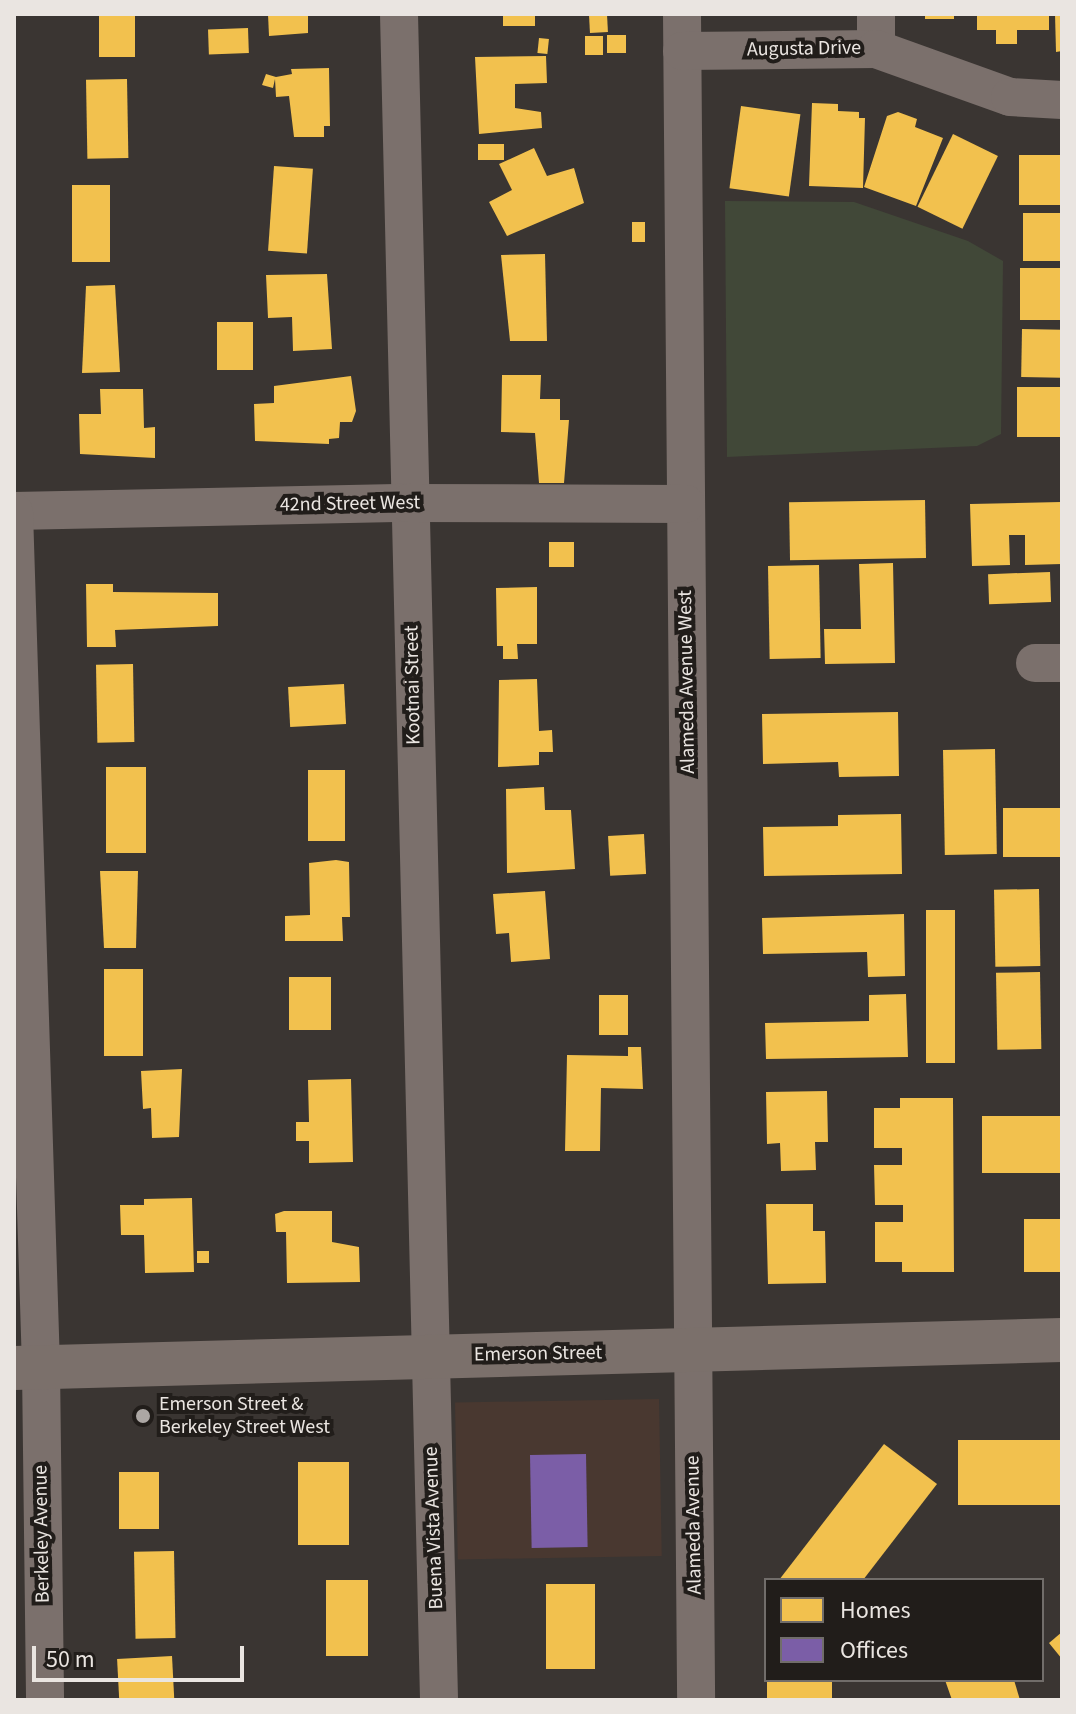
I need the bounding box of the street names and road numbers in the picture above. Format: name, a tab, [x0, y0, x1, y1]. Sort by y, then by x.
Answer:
street label: Augusta Drive	[747, 36, 861, 62]
street label: 42nd Street West	[280, 491, 420, 517]
street label: Alameda Avenue West	[673, 590, 701, 774]
street label: Kootnai Street	[400, 625, 426, 745]
street label: Emerson Street	[474, 1341, 602, 1367]
street label: Buena Vista Avenue	[419, 1446, 449, 1610]
street label: Alameda Avenue	[681, 1455, 707, 1595]
street label: Berkeley Avenue	[29, 1465, 55, 1603]

